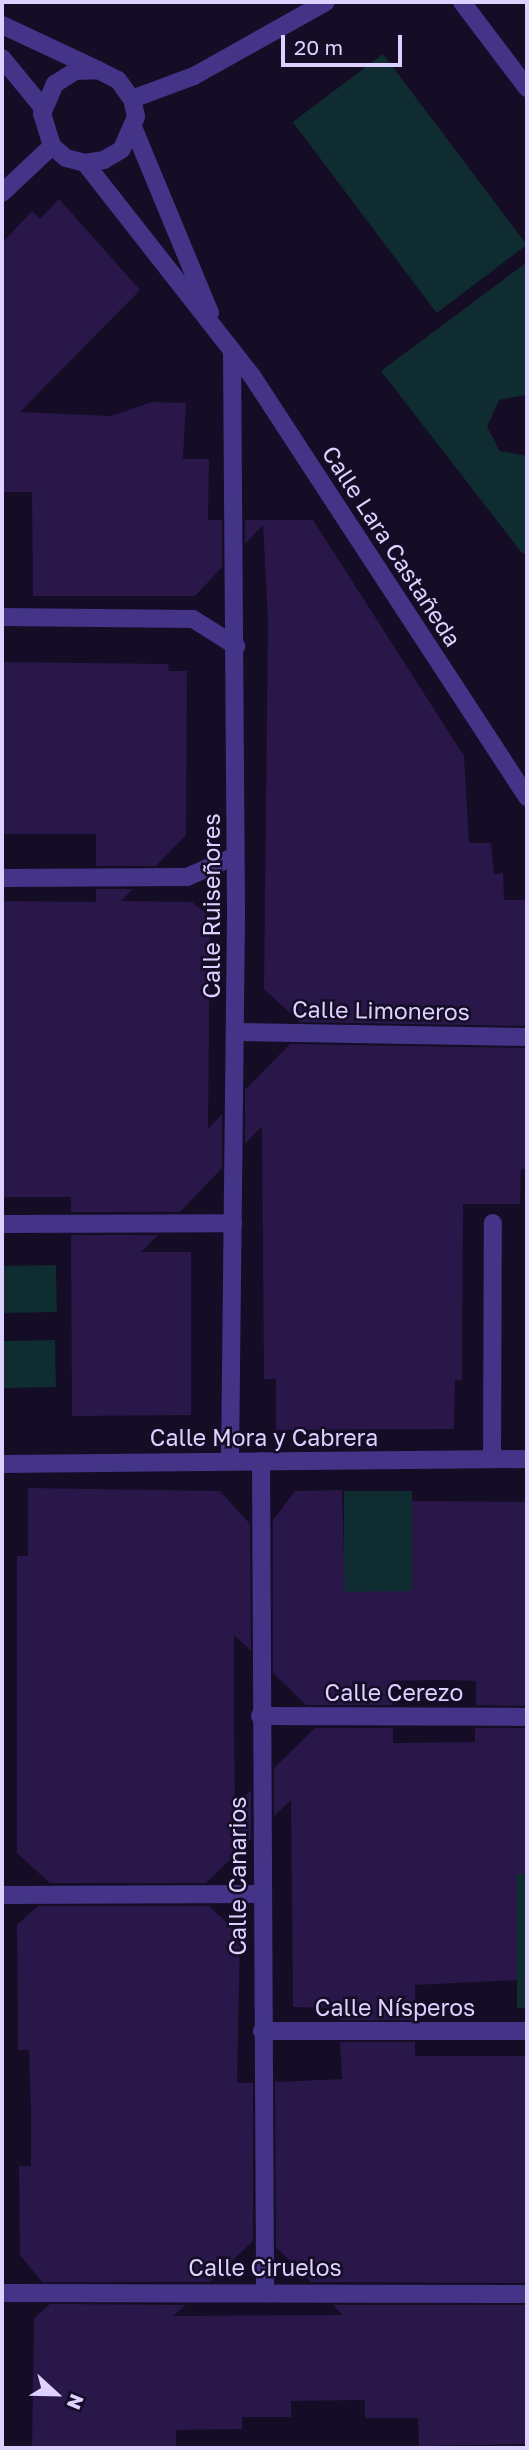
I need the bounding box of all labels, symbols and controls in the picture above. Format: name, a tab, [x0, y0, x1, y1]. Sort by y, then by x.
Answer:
scale bar	[284, 21, 405, 65]
text: 20 m	[294, 34, 343, 60]
street label: Calle Lara Castañeda	[317, 440, 467, 652]
street label: Calle Ruiseñores	[197, 813, 225, 999]
street label: Calle Limoneros	[292, 995, 470, 1025]
street label: Calle Mora y Cabrera	[150, 1423, 378, 1451]
street label: Calle Cerezo	[325, 1678, 463, 1706]
street label: Calle Canarios	[223, 1796, 251, 1956]
street label: Calle Nísperos	[315, 1993, 475, 2021]
street label: Calle Ciruelos	[188, 2253, 342, 2281]
north arrow	[21, 2359, 91, 2429]
text: N	[63, 2391, 89, 2413]

